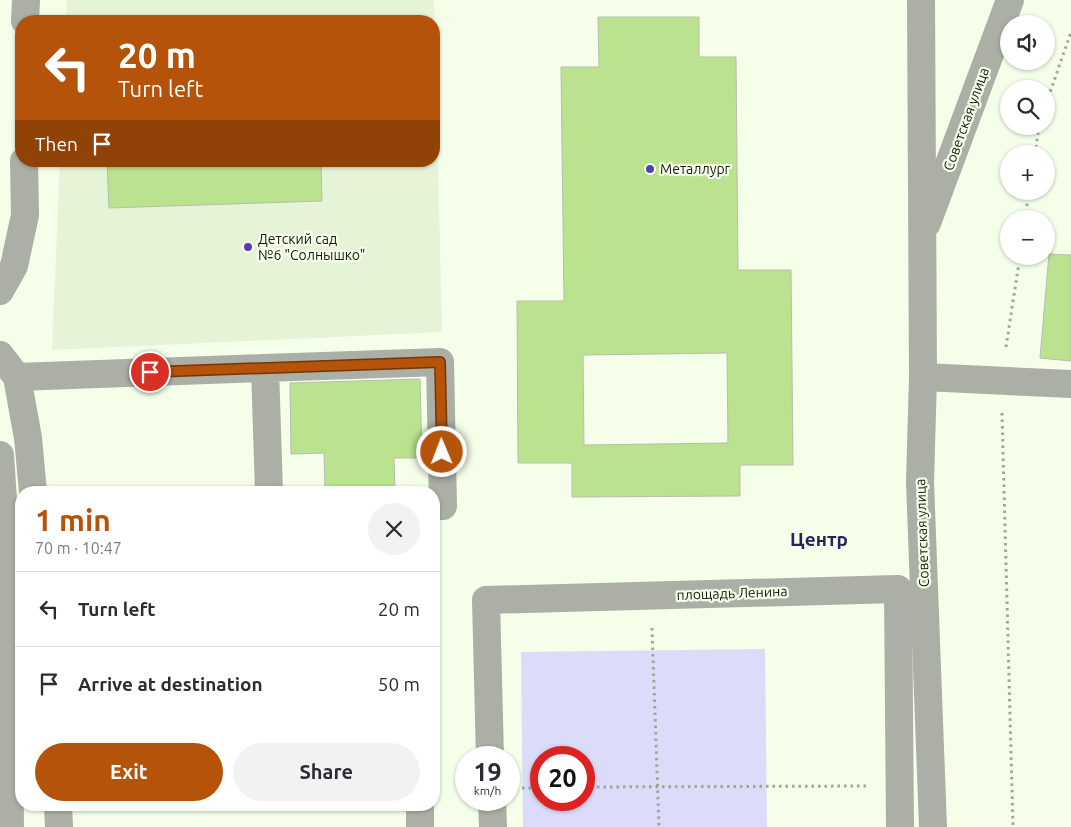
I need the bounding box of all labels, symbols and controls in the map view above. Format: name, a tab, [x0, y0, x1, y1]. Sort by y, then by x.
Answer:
map controls	[1000, 15, 1055, 265]
button: sound	[1000, 15, 1055, 70]
icon: left	[35, 35, 100, 100]
text: 20 m	[118, 35, 196, 75]
street label: Советская улица	[940, 65, 992, 173]
text: Turn left	[118, 76, 203, 101]
button: search	[1000, 80, 1055, 135]
icon: arrive	[88, 130, 116, 158]
text: Then	[35, 133, 78, 155]
button: +	[1000, 145, 1055, 200]
place label: Металлург	[660, 161, 731, 177]
marker: Металлург	[644, 163, 656, 175]
button: −	[1000, 210, 1055, 265]
place label: Детский сад №6 "Солнышко"	[258, 231, 365, 263]
marker: Детский сад №6 "Солнышко"	[242, 241, 254, 253]
pin	[129, 351, 171, 393]
icon: arrive	[136, 358, 164, 386]
position arrow	[415, 425, 467, 477]
street label: Советская улица	[912, 479, 932, 587]
text: 1 min	[35, 503, 111, 537]
button: close	[368, 503, 420, 555]
district label: Центр	[790, 528, 848, 550]
text: 70 m · 10:47	[35, 539, 122, 557]
street label: площадь Ленина	[676, 583, 788, 603]
icon: left	[35, 595, 63, 623]
text: Turn left	[78, 598, 156, 620]
text: 20 m	[378, 598, 420, 620]
icon: arrive	[35, 670, 63, 698]
text: Arrive at destination	[78, 673, 263, 695]
text: 50 m	[378, 673, 420, 695]
button: Exit	[35, 743, 223, 801]
button: Share	[233, 743, 420, 801]
speed limit sign: 20	[530, 746, 595, 811]
text: 19	[473, 758, 502, 786]
text: km/h	[474, 784, 501, 797]

